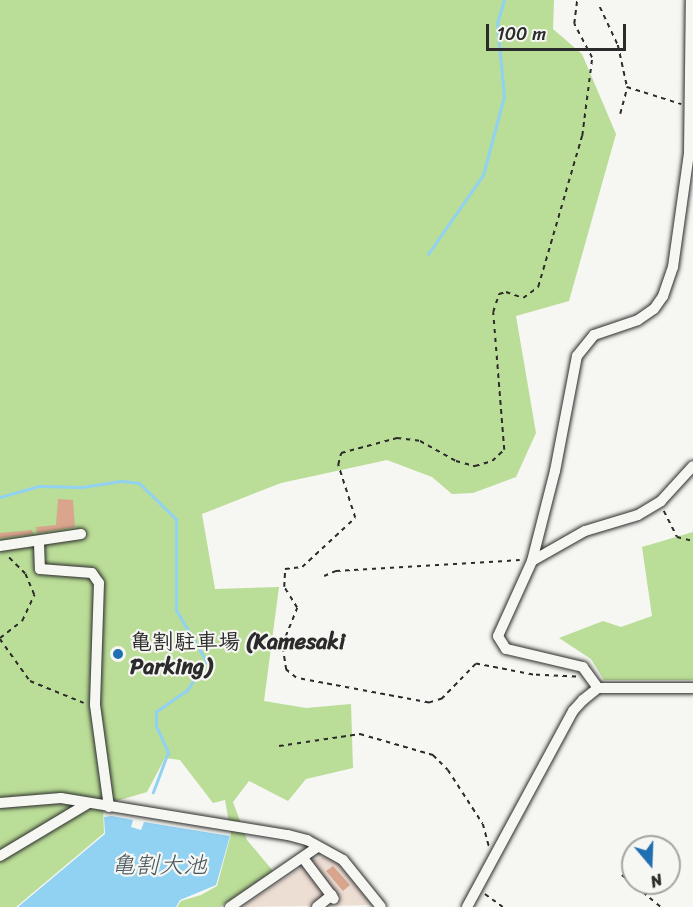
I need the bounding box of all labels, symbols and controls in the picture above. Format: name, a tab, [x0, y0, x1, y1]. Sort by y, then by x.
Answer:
scale bar	[489, 12, 628, 50]
text: 100 m	[497, 18, 546, 50]
place label: 亀割駐車場 (Kamesaki Parking)	[130, 628, 345, 680]
marker: 亀割駐車場 (Kamesaki Parking)	[111, 647, 125, 661]
north arrow	[621, 835, 681, 895]
water label: 亀割大池	[111, 852, 207, 880]
text: N	[646, 865, 666, 896]

